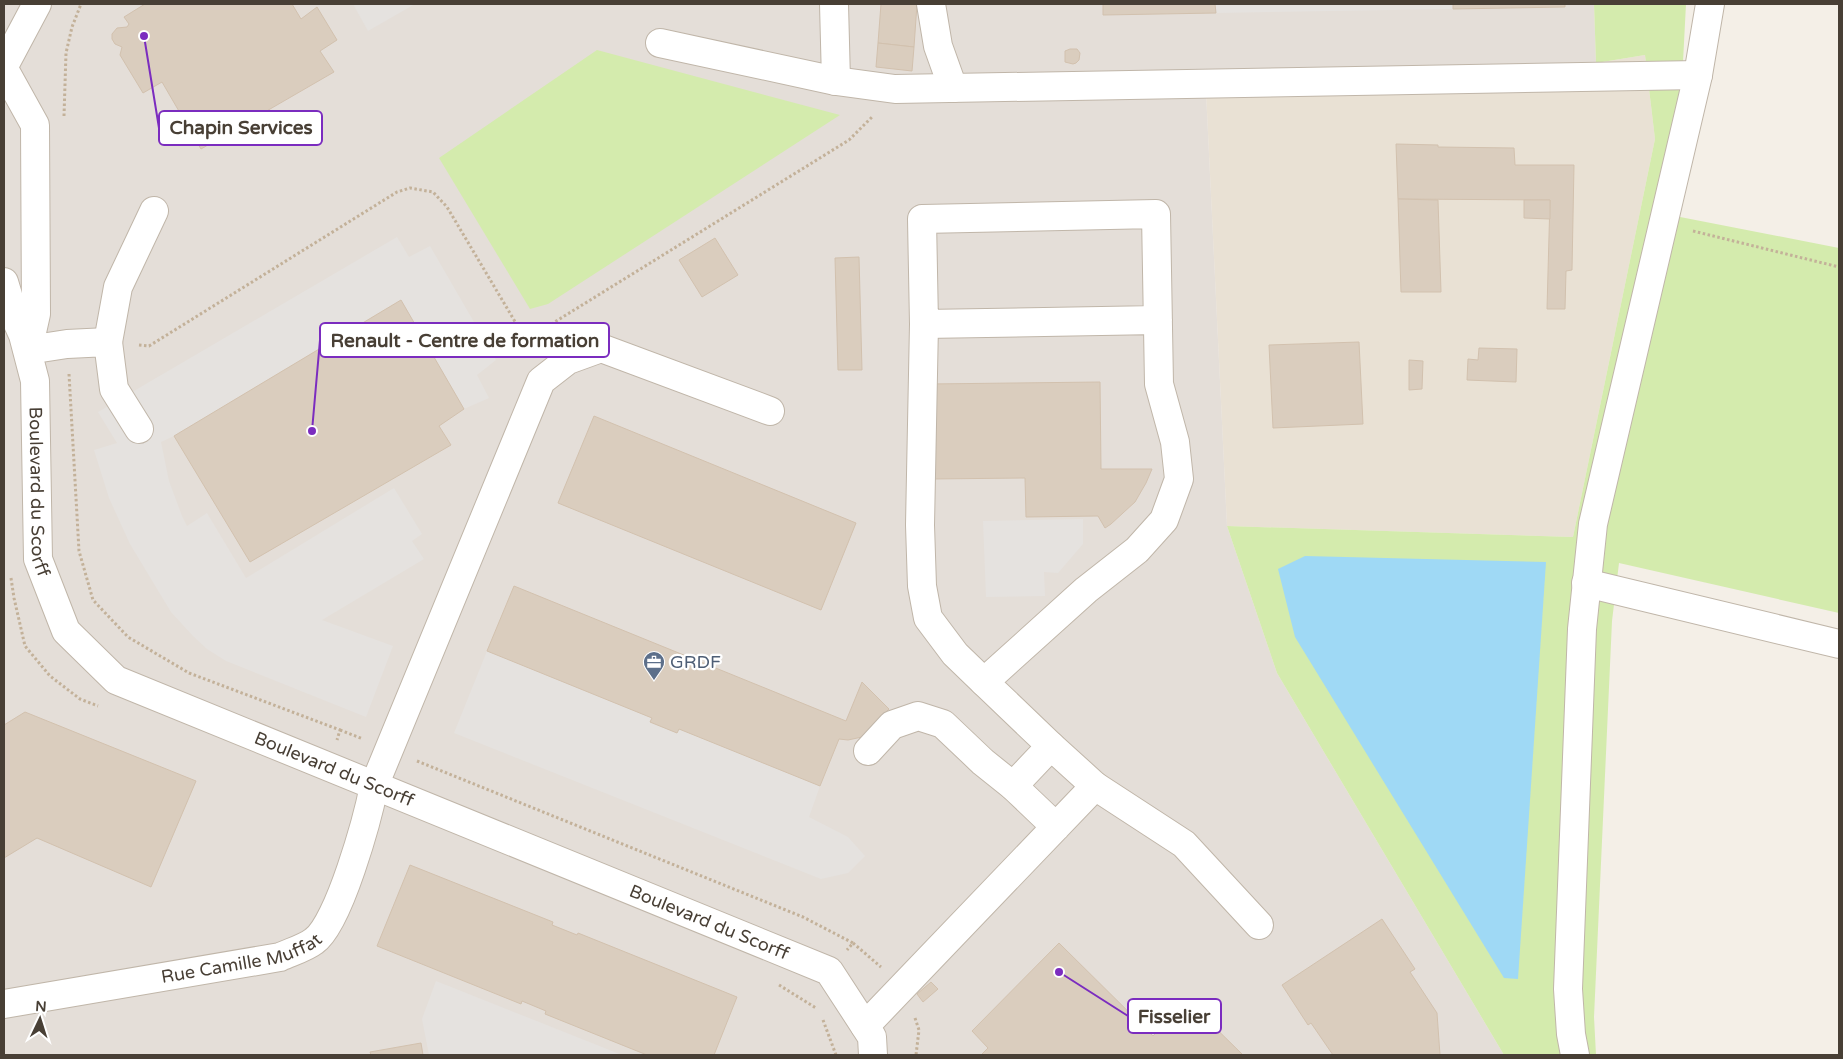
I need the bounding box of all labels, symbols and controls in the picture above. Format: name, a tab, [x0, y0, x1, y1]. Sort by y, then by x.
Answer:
callout: Chapin Services	[159, 111, 322, 145]
text: Chapin Services	[169, 117, 313, 140]
callout: Renault - Centre de formation	[320, 323, 609, 357]
text: Renault - Centre de formation	[331, 330, 599, 352]
street label: Boulevard du Scorff	[24, 407, 55, 580]
office icon: GRDF	[642, 650, 666, 681]
place label: GRDF	[670, 651, 721, 673]
street label: Boulevard du Scorff	[251, 727, 417, 812]
street label: Boulevard du Scorff	[626, 880, 792, 965]
street label: Rue Camille Muffat	[159, 928, 326, 988]
north arrow	[15, 994, 65, 1044]
text: N	[35, 998, 47, 1015]
callout: Fisselier	[1128, 999, 1221, 1033]
text: Fisselier	[1138, 1006, 1211, 1028]

